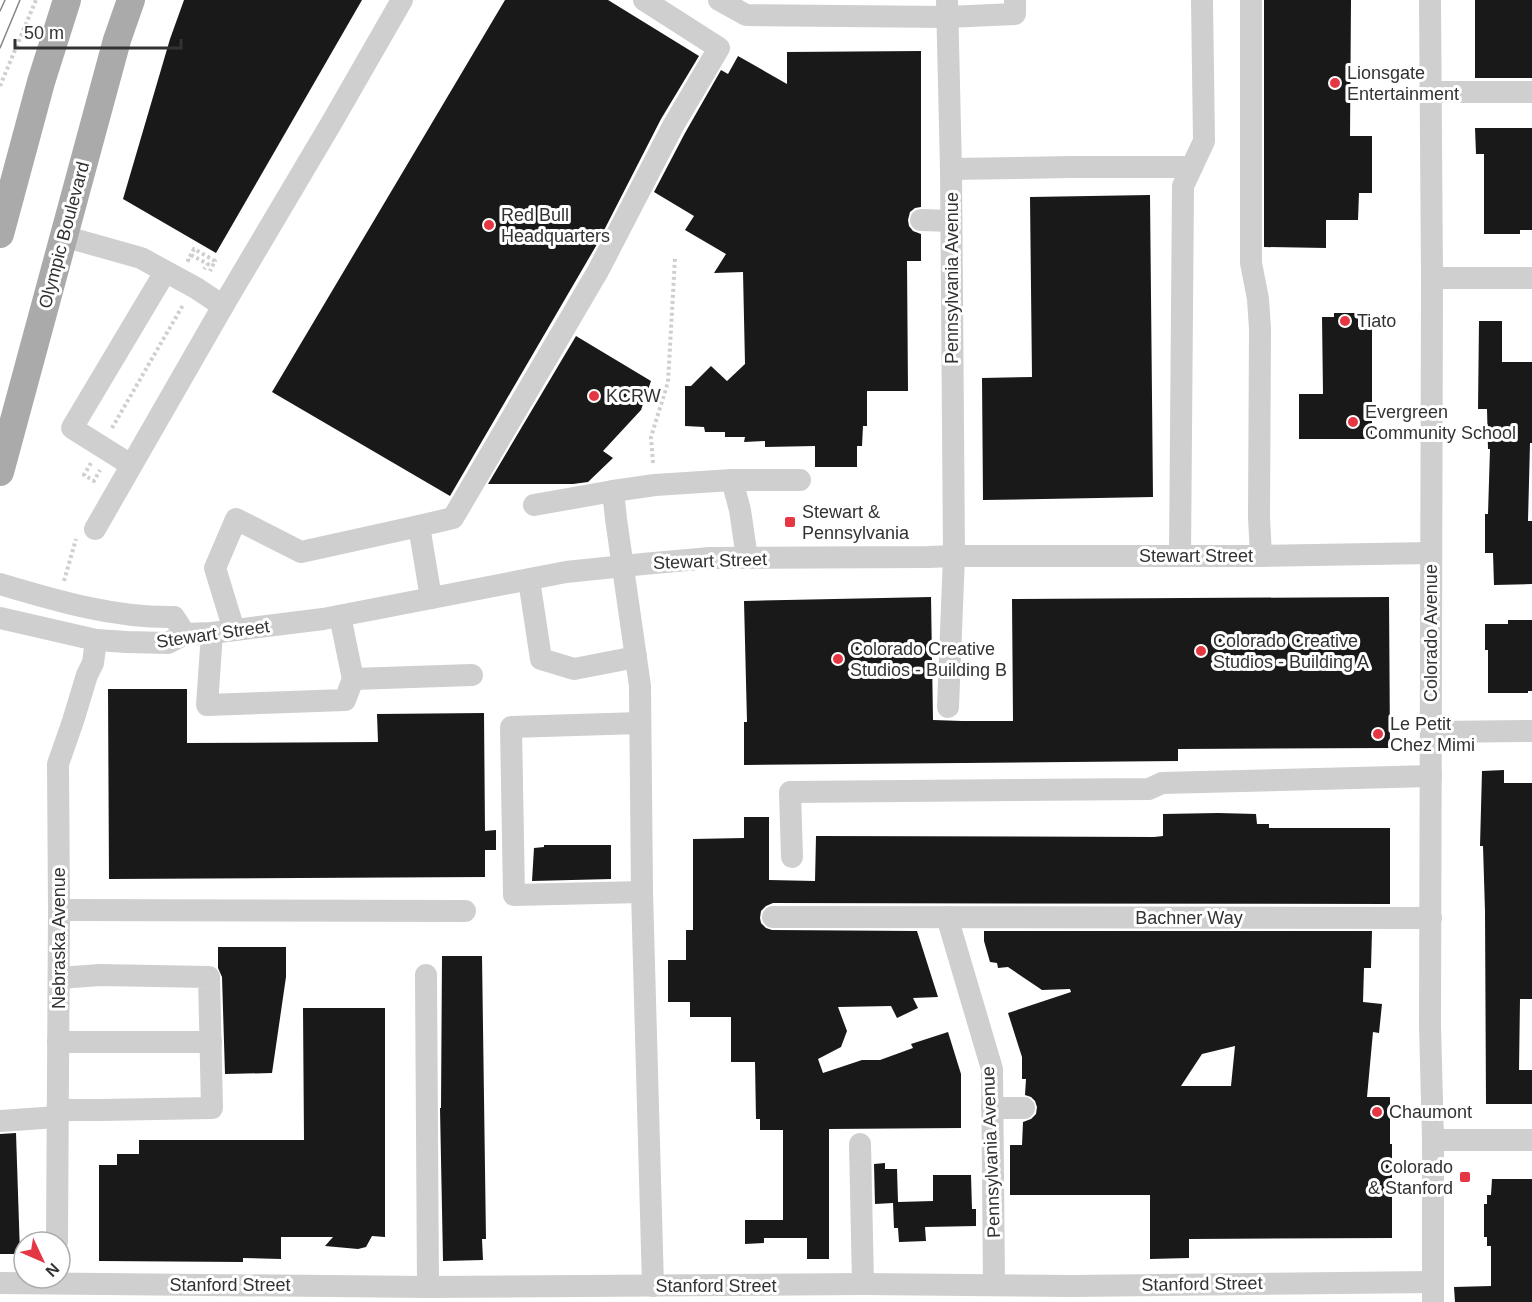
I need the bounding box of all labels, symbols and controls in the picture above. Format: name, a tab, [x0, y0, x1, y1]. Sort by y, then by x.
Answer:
scale bar	[15, 12, 182, 50]
text: 50 m	[24, 23, 64, 43]
place label: Lionsgate Entertainment	[1347, 63, 1459, 104]
marker: Lionsgate Entertainment	[1328, 76, 1342, 90]
street label: Olympic Boulevard	[35, 159, 93, 311]
street label: Pennsylvania Avenue	[942, 192, 962, 364]
place label: Red Bull Headquarters	[501, 205, 610, 246]
marker: Red Bull Headquarters	[482, 218, 496, 232]
place label: Tiato	[1357, 311, 1396, 331]
marker: Tiato	[1338, 314, 1352, 328]
place label: KCRW	[606, 386, 661, 406]
marker: KCRW	[587, 389, 601, 403]
place label: Evergreen Community School	[1365, 402, 1516, 443]
marker: Evergreen Community School	[1346, 415, 1360, 429]
place label: Stewart & Pennsylvania	[802, 502, 910, 543]
marker: Stewart & Pennsylvania	[783, 515, 797, 529]
street label: Stewart Street	[1139, 546, 1253, 566]
street label: Stewart Street	[653, 549, 767, 573]
street label: Colorado Avenue	[1421, 564, 1441, 702]
street label: Stewart Street	[155, 616, 271, 652]
place label: Colorado Creative Studios - Building A	[1213, 631, 1369, 672]
place label: Colorado Creative Studios - Building B	[850, 639, 1007, 680]
marker: Colorado Creative Studios - Building A	[1194, 644, 1208, 658]
marker: Colorado Creative Studios - Building B	[831, 652, 845, 666]
place label: Le Petit Chez Mimi	[1390, 714, 1475, 755]
marker: Le Petit Chez Mimi	[1371, 727, 1385, 741]
street label: Nebraska Avenue	[49, 867, 69, 1009]
street label: Bachner Way	[1135, 908, 1243, 928]
street label: Pennsylvania Avenue	[978, 1066, 1004, 1238]
place label: Chaumont	[1389, 1102, 1472, 1122]
marker: Chaumont	[1370, 1105, 1384, 1119]
place label: Colorado & Stanford	[1368, 1157, 1453, 1198]
marker: Colorado & Stanford	[1458, 1170, 1472, 1184]
north arrow	[12, 1230, 72, 1290]
text: N	[42, 1260, 63, 1280]
street label: Stanford Street	[1141, 1273, 1263, 1295]
street label: Stanford Street	[169, 1275, 291, 1295]
street label: Stanford Street	[655, 1276, 777, 1296]

